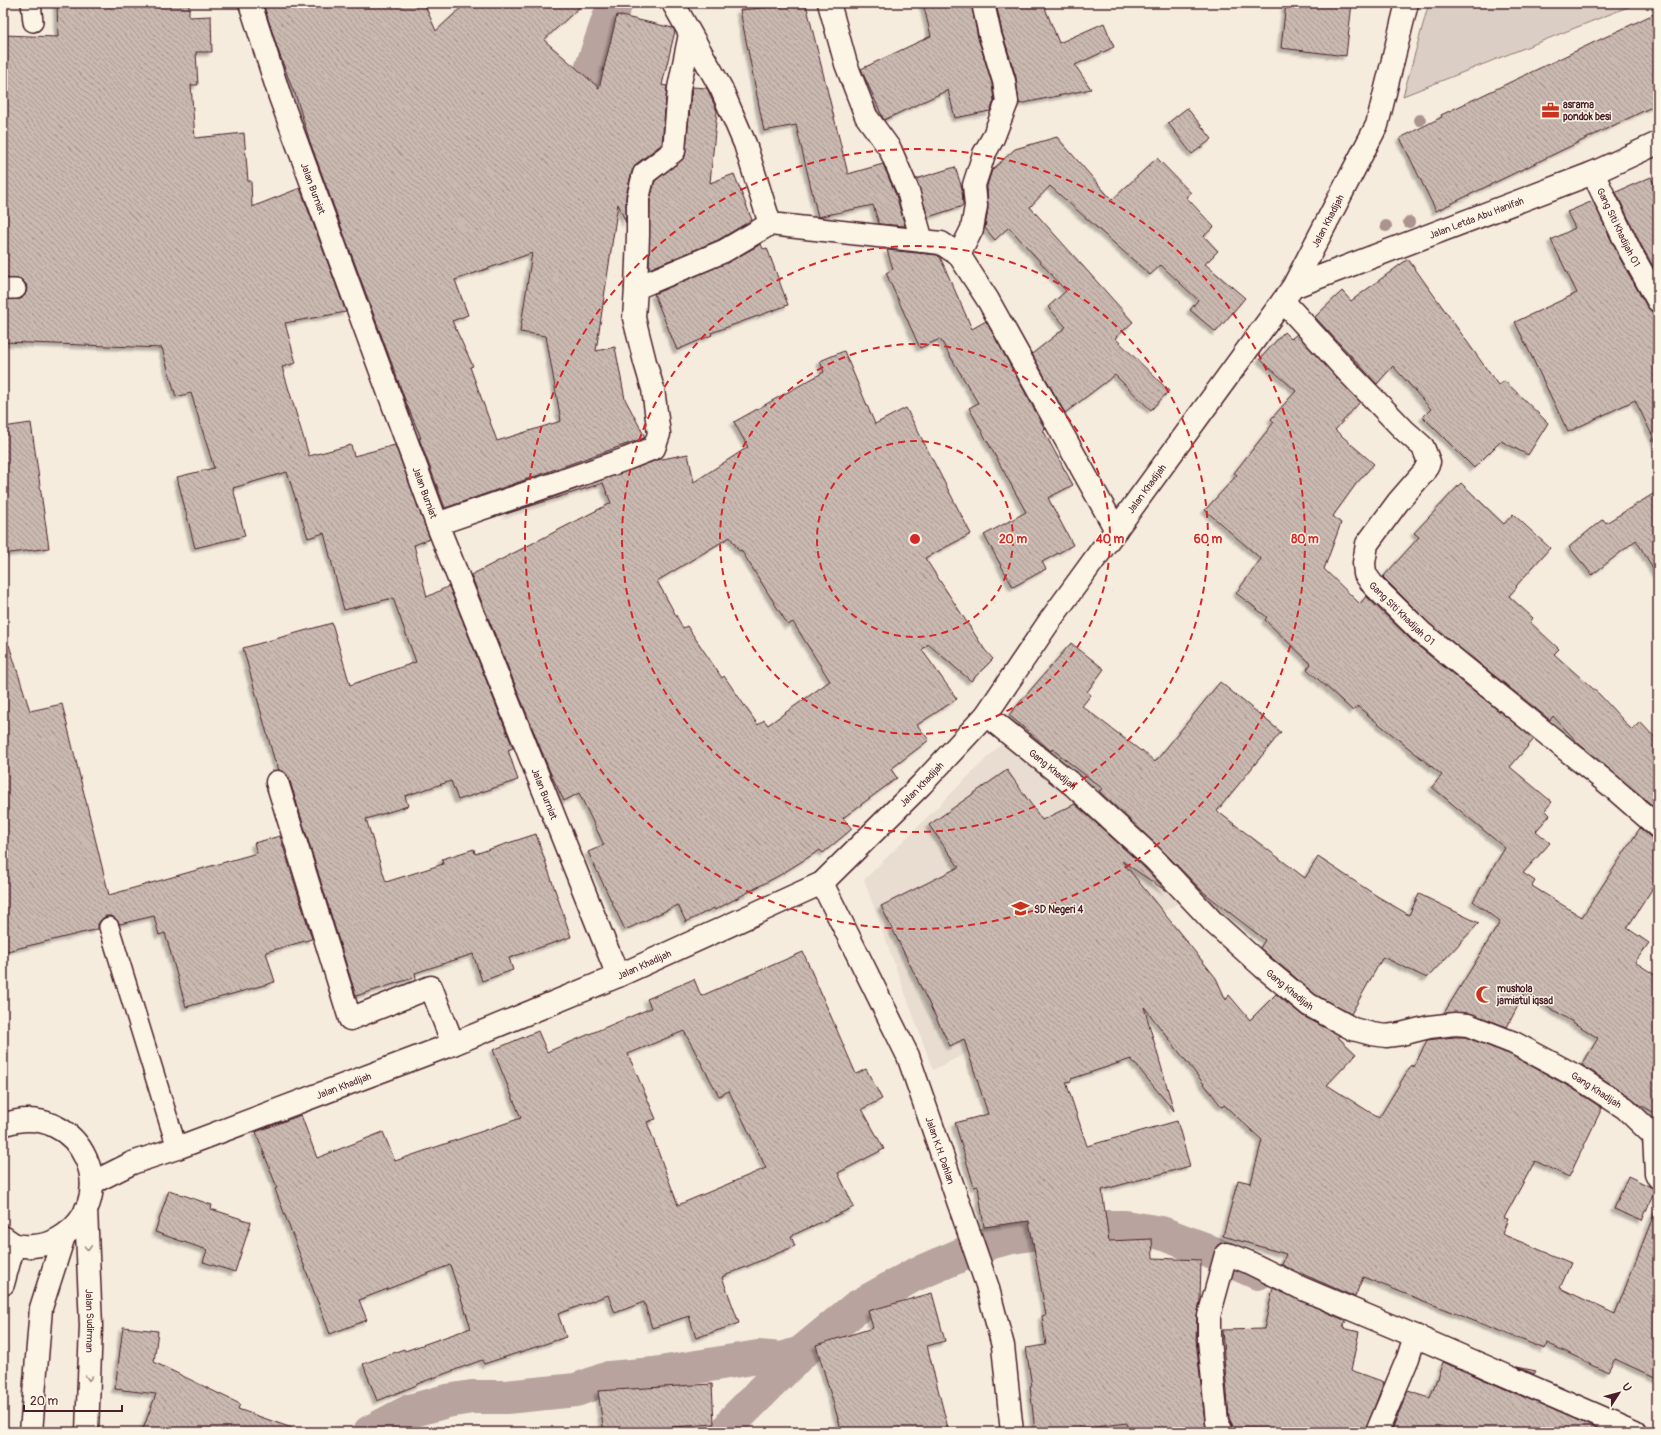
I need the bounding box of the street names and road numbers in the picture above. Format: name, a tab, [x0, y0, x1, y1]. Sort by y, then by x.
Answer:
street label: Jalan Burniat	[298, 161, 328, 217]
street label: Gang Siti Khadijah 01	[1594, 186, 1643, 269]
street label: Jalan Khadijah	[1310, 192, 1347, 250]
street label: Jalan Letda Abu Hanifah	[1428, 195, 1526, 242]
street label: Jalan Khadijah	[1125, 462, 1169, 516]
street label: Jalan Burniat	[409, 465, 440, 521]
street label: Gang Siti Khadijah 01	[1366, 580, 1437, 648]
street label: Gang Khadijah	[1026, 747, 1079, 793]
street label: Jalan Khadijah	[898, 759, 947, 810]
street label: Jalan Burniat	[528, 767, 560, 822]
street label: Jalan Khadijah	[615, 948, 673, 983]
street label: Gang Khadijah	[1263, 967, 1315, 1013]
street label: Jalan Khadijah	[315, 1070, 373, 1102]
street label: Gang Khadijah	[1569, 1070, 1624, 1111]
street label: Jalan K.H. Dahlan	[922, 1115, 957, 1186]
street label: Jalan Sudirman	[82, 1289, 96, 1353]

